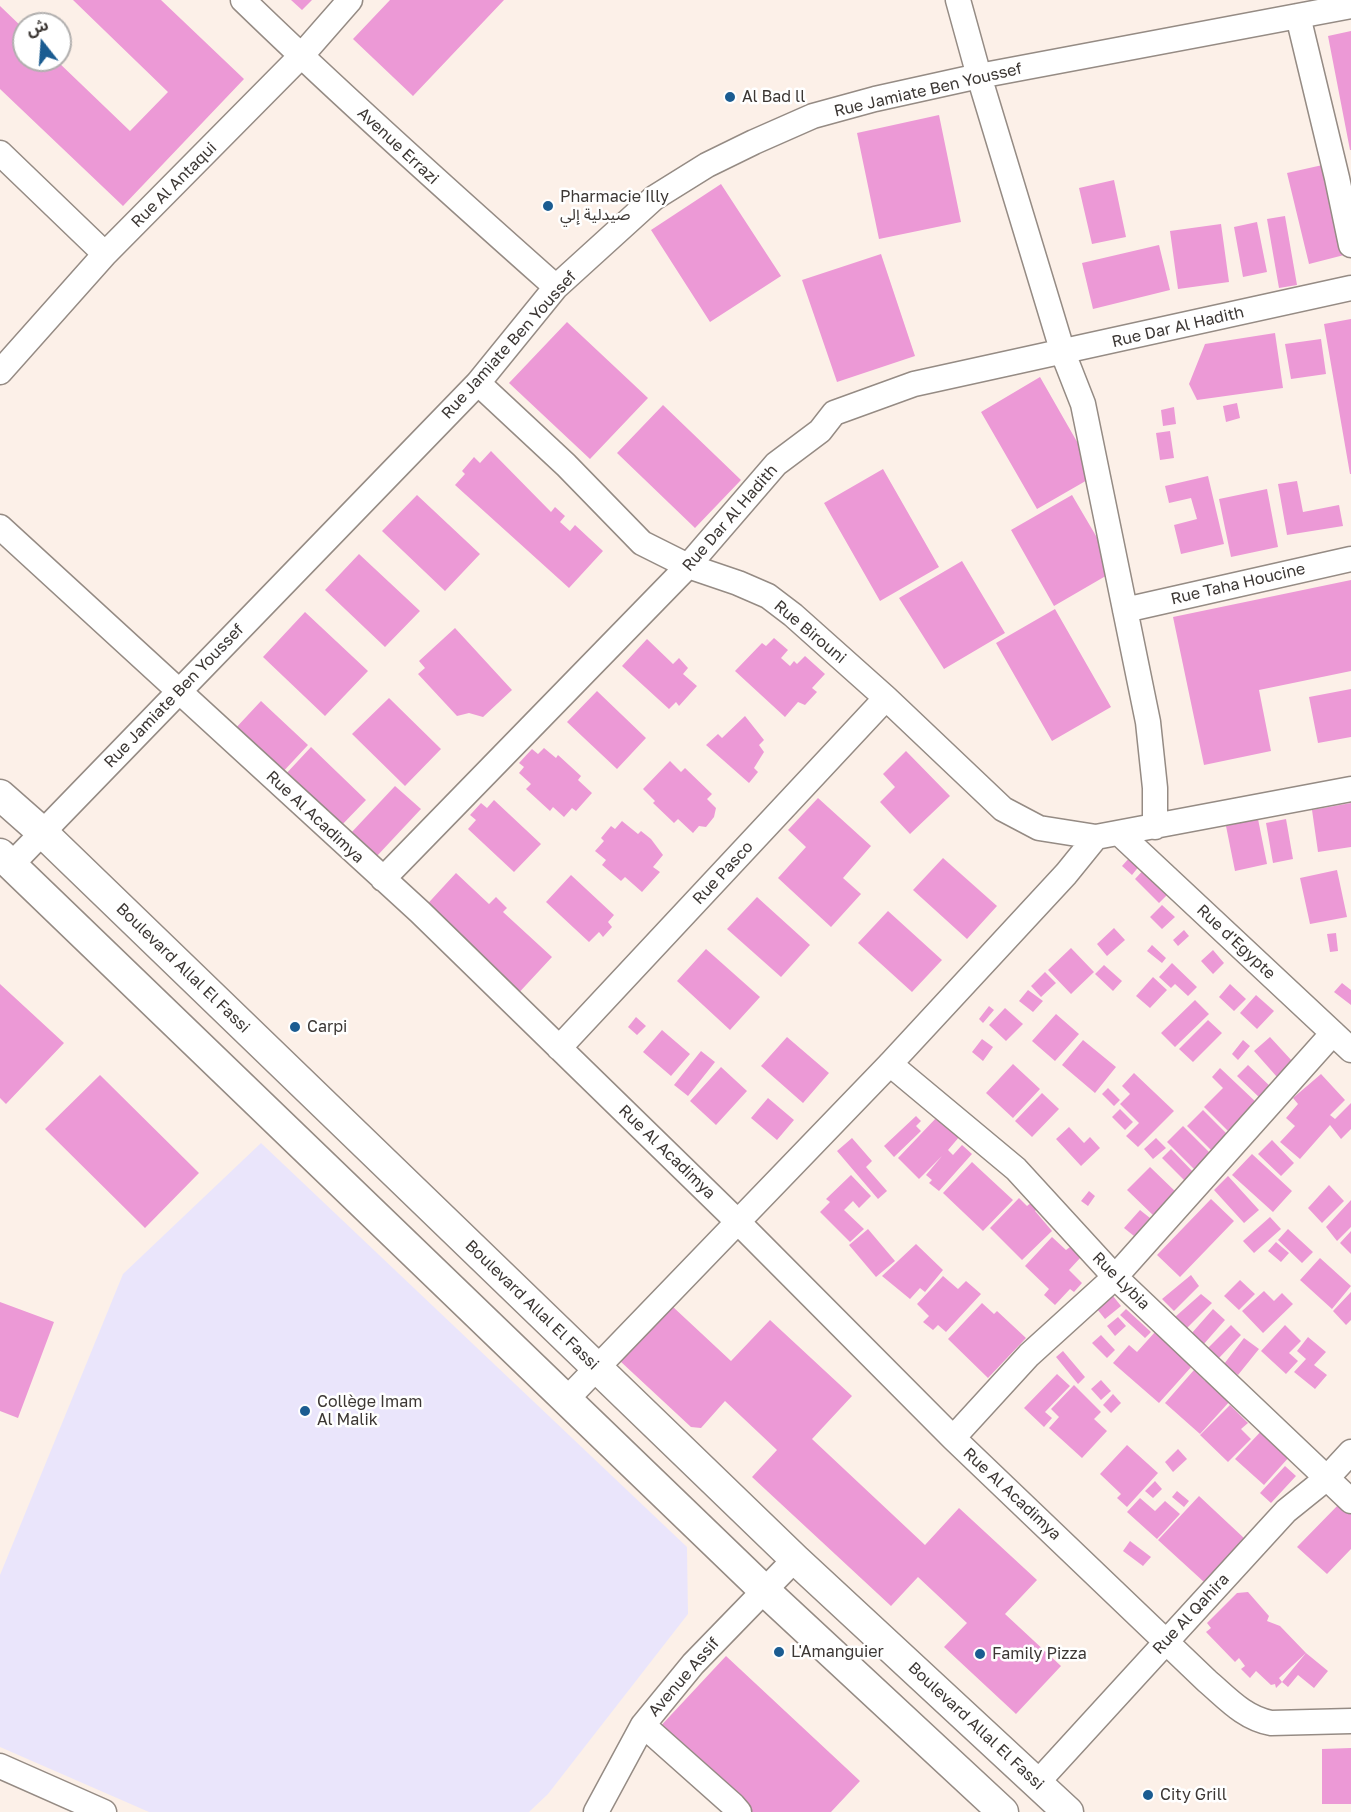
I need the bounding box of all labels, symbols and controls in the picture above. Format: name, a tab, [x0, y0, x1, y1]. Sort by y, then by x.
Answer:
north arrow	[12, 12, 72, 72]
text: ش	[24, 14, 51, 39]
street label: Rue Jamiate Ben Youssef	[832, 59, 1024, 121]
place label: Al Bad ll	[742, 87, 805, 107]
marker: Al Bad ll	[723, 90, 737, 104]
street label: Avenue Errazi	[353, 103, 443, 189]
street label: Rue Al Antaqui	[127, 138, 221, 232]
place label: Pharmacie Illy صيدلية إلي	[560, 187, 669, 225]
marker: Pharmacie Illy صيدلية إلي	[541, 199, 555, 213]
street label: Rue Jamiate Ben Youssef	[437, 267, 581, 423]
street label: Rue Dar Al Hadith	[1110, 302, 1246, 352]
street label: Rue Dar Al Hadith	[678, 461, 782, 575]
street label: Rue Taha Houcine	[1169, 559, 1307, 609]
street label: Rue Birouni	[770, 596, 850, 668]
street label: Rue Jamiate Ben Youssef	[100, 620, 248, 772]
street label: Rue Al Acadimya	[262, 767, 368, 867]
street label: Rue Pasco	[689, 837, 757, 909]
street label: Boulevard Allal El Fassi	[112, 899, 254, 1037]
street label: Rue d'Egypte	[1193, 901, 1279, 983]
place label: Carpi	[307, 1017, 347, 1037]
marker: Carpi	[288, 1020, 302, 1034]
street label: Rue Al Acadimya	[615, 1101, 719, 1203]
street label: Boulevard Allal El Fassi	[461, 1236, 603, 1374]
street label: Rue Lybia	[1088, 1248, 1154, 1314]
place label: Collège Imam Al Malik	[317, 1392, 422, 1430]
marker: Collège Imam Al Malik	[298, 1404, 312, 1418]
street label: Rue Al Acadimya	[959, 1444, 1065, 1544]
street label: Rue Al Qahira	[1149, 1570, 1233, 1658]
street label: Avenue Assif	[645, 1634, 723, 1720]
place label: L'Amanguier	[791, 1642, 884, 1662]
place label: Family Pizza	[992, 1644, 1087, 1664]
marker: L'Amanguier	[772, 1645, 786, 1659]
marker: Family Pizza	[973, 1647, 987, 1661]
street label: Boulevard Allal El Fassi	[904, 1658, 1048, 1794]
place label: City Grill	[1160, 1785, 1227, 1805]
marker: City Grill	[1141, 1788, 1155, 1802]

